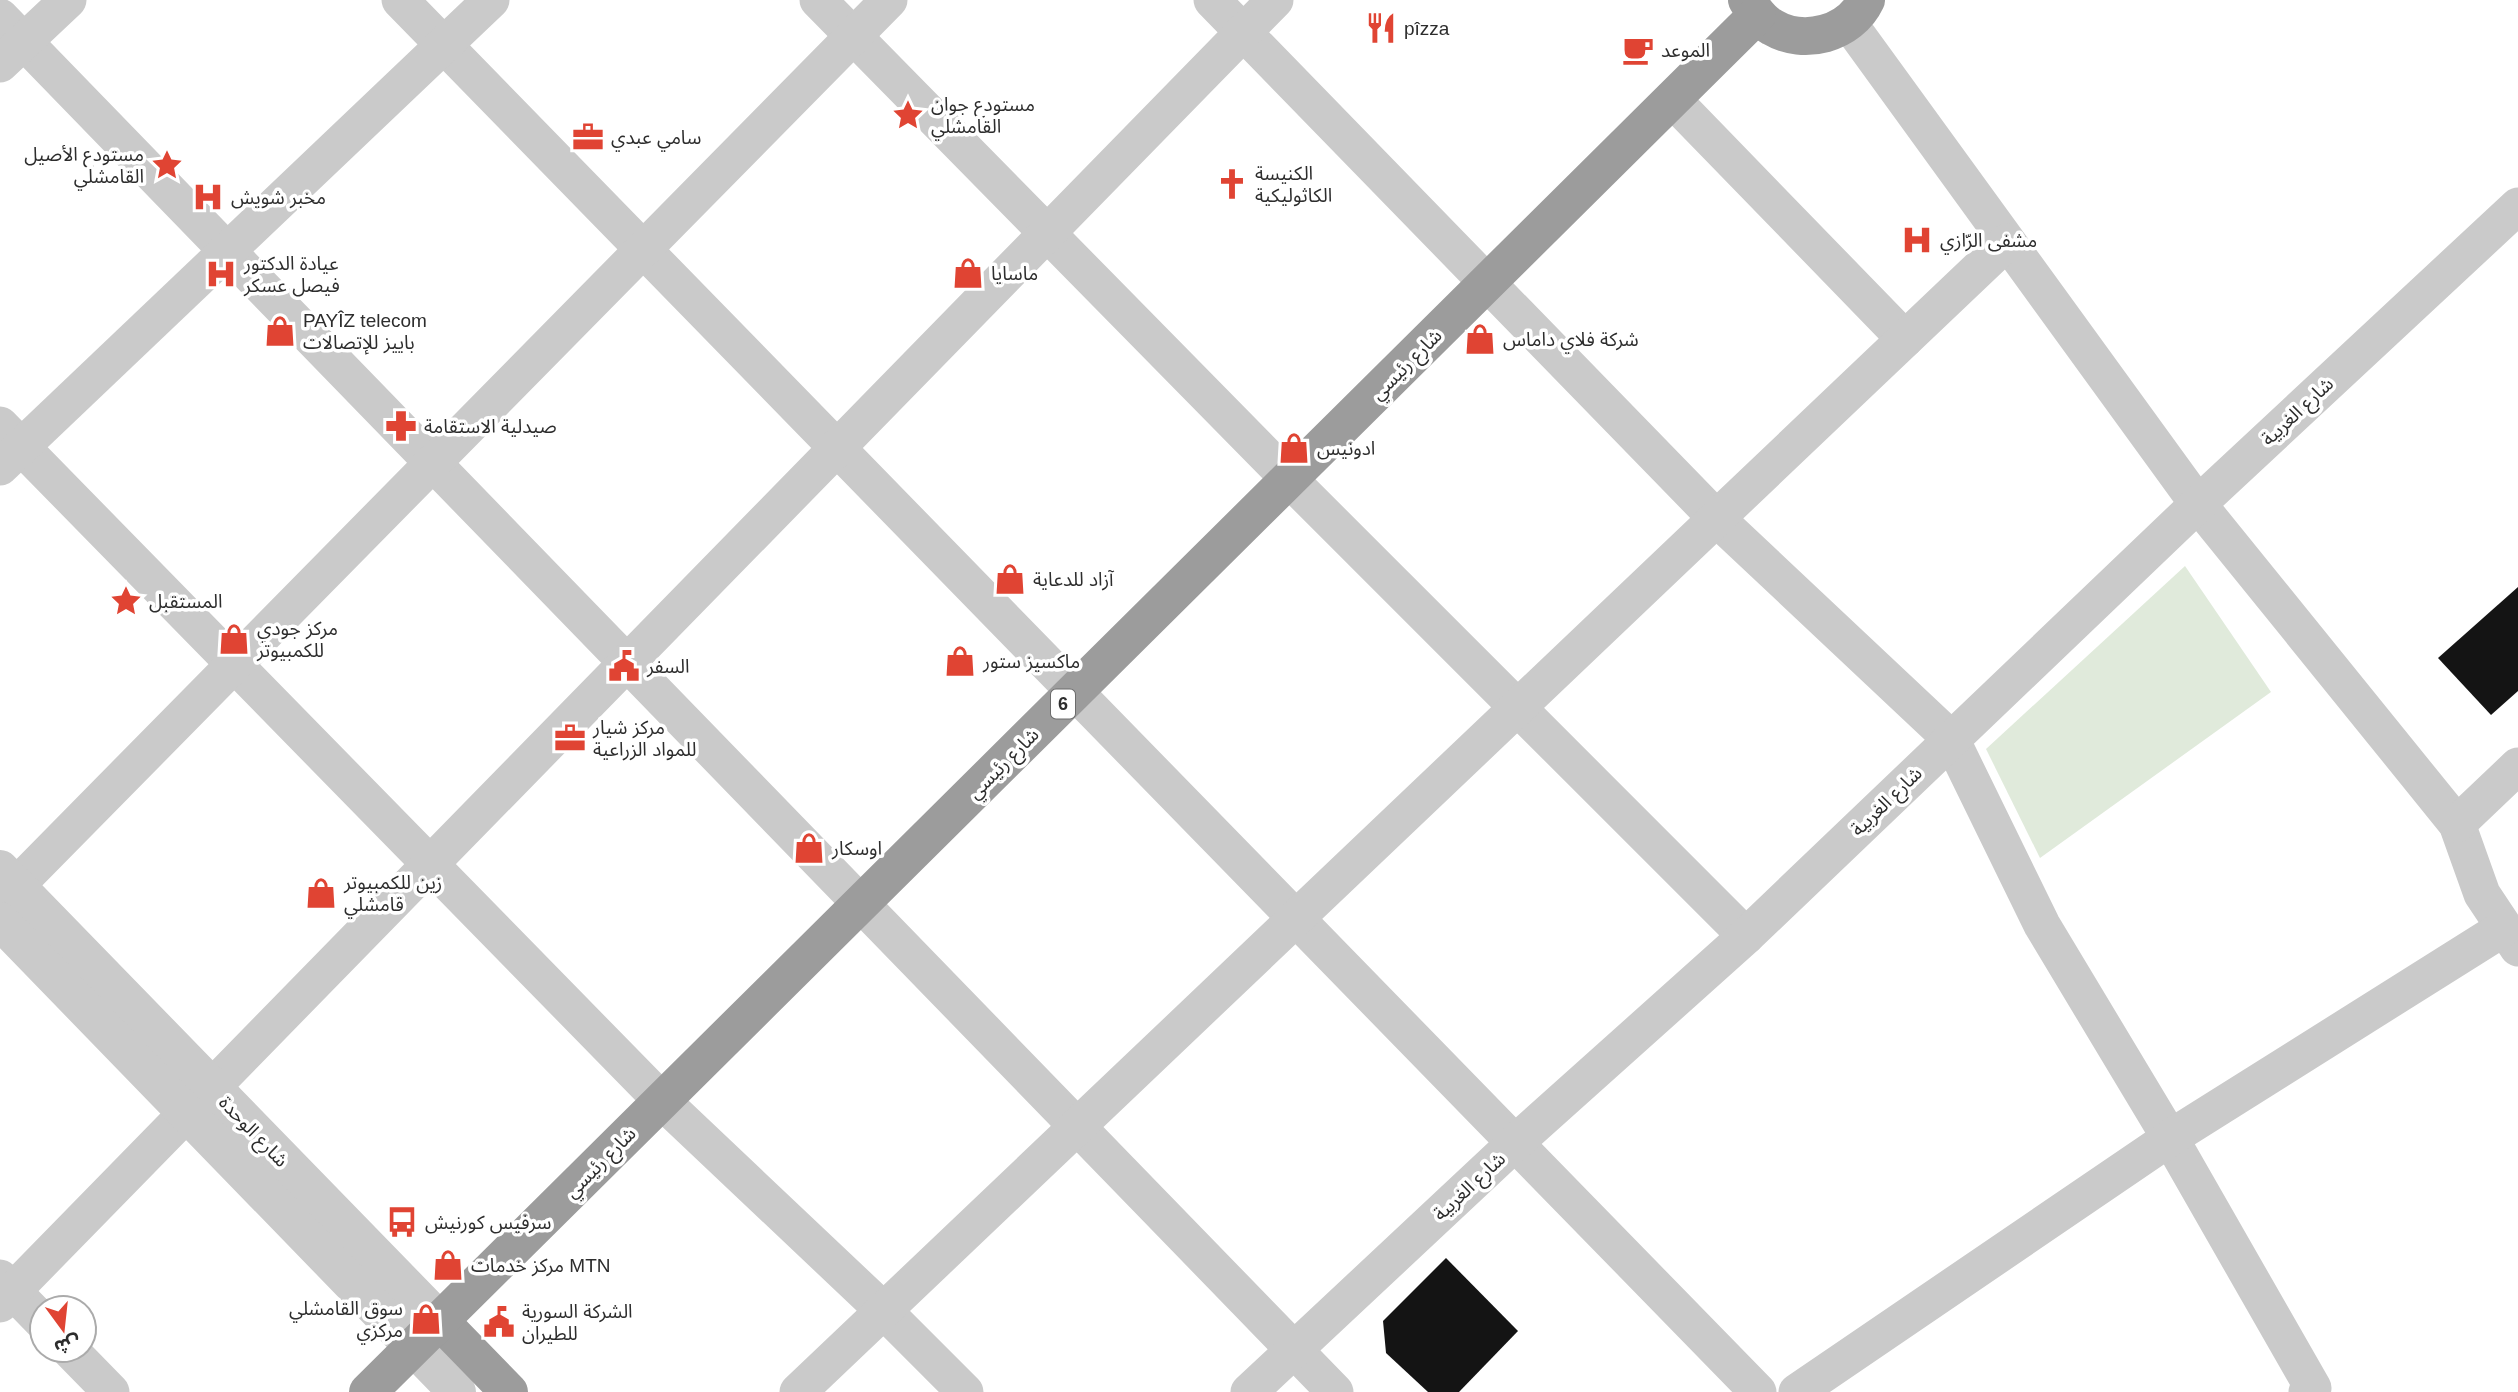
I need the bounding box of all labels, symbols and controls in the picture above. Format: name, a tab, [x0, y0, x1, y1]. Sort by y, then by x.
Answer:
restaurant icon: pîzza	[1364, 11, 1398, 45]
place label: pîzza	[1404, 18, 1450, 39]
cafe icon: الموعد	[1621, 33, 1655, 67]
place label: الموعد	[1661, 40, 1710, 62]
place label: مستودع جوان القامشلي	[931, 94, 1035, 141]
place icon: مستودع جوان القامشلي	[891, 98, 925, 132]
office icon: سامي عبدي	[571, 120, 605, 154]
place label: سامي عبدي	[611, 127, 701, 152]
place label: مستودع الأصيل القامشلي	[24, 144, 144, 191]
place icon: مستودع الأصيل القامشلي	[150, 148, 184, 182]
place label: الكنيسة الكاثوليكية	[1255, 163, 1332, 207]
church icon: الكنيسة الكاثوليكية	[1215, 167, 1249, 201]
hospital icon: مخبر شويش	[191, 180, 225, 214]
place label: مخبر شويش	[231, 187, 326, 209]
hospital icon: مشفى الرّازي	[1900, 223, 1934, 257]
place label: مشفى الرّازي	[1940, 230, 2037, 255]
place label: عيادة الدكتور فيصل عسكر	[243, 253, 340, 297]
shop icon: ماسايا	[951, 256, 985, 290]
hospital icon: عيادة الدكتور فيصل عسكر	[204, 257, 238, 291]
place label: ماسايا	[991, 263, 1038, 284]
place label: PAYÎZ telecom باييز للإتصالات	[303, 310, 427, 355]
shop icon: PAYÎZ telecom باييز للإتصالات	[263, 314, 297, 348]
shop icon: شركة فلاي داماس	[1463, 322, 1497, 356]
street label: شارع رئيسي	[1367, 325, 1449, 407]
place label: شركة فلاي داماس	[1503, 329, 1639, 354]
street label: شارع الغربية	[2257, 373, 2339, 452]
pharmacy icon: صيدلية الاستقامة	[384, 409, 418, 443]
place label: صيدلية الاستقامة	[424, 416, 557, 437]
shop icon: ادونيس	[1277, 431, 1311, 465]
place label: ادونيس	[1317, 438, 1375, 460]
shop icon: آزاد للدعاية	[993, 562, 1027, 596]
place label: آزاد للدعاية	[1033, 569, 1115, 591]
place icon: المستقبل	[109, 584, 143, 618]
place label: المستقبل	[149, 591, 222, 613]
place label: مركز جودي للكمبيوتر	[256, 618, 338, 662]
shop icon: مركز جودي للكمبيوتر	[217, 622, 251, 656]
shop icon: ماكسيز ستور	[943, 644, 977, 678]
public building icon: السفر	[607, 649, 641, 683]
place label: ماكسيز ستور	[982, 651, 1080, 673]
place label: السفر	[646, 656, 690, 678]
road number: 6	[1051, 690, 1075, 718]
place label: مركز شيار للمواد الزراعية	[592, 717, 696, 761]
office icon: مركز شيار للمواد الزراعية	[553, 721, 587, 755]
street label: شارع رئيسي	[964, 724, 1046, 806]
street label: شارع الغربية	[1847, 763, 1928, 842]
shop icon: اوسكار	[792, 831, 826, 865]
place label: اوسكار	[831, 838, 882, 860]
place label: زين للكمبيوتر قامشلي	[343, 872, 442, 919]
shop icon: زين للكمبيوتر قامشلي	[304, 876, 338, 910]
street label: شارع الوحدة	[213, 1092, 292, 1173]
street label: شارع رئيسي	[561, 1123, 643, 1205]
street label: شارع الغربية	[1429, 1148, 1511, 1227]
bus stop icon: سرفيس كورنيش	[385, 1205, 419, 1239]
place label: سرفيس كورنيش	[425, 1212, 551, 1234]
shop icon: مركز خدمات MTN	[431, 1248, 465, 1282]
place label: مركز خدمات MTN	[471, 1255, 610, 1277]
north arrow	[28, 1294, 98, 1364]
place label: سوق القامشلي مركزي	[289, 1298, 403, 1345]
place label: الشركة السورية للطيران	[522, 1301, 633, 1345]
shop icon: سوق القامشلي مركزي	[409, 1302, 443, 1336]
public building icon: الشركة السورية للطيران	[482, 1305, 516, 1339]
text: ش	[52, 1331, 83, 1358]

